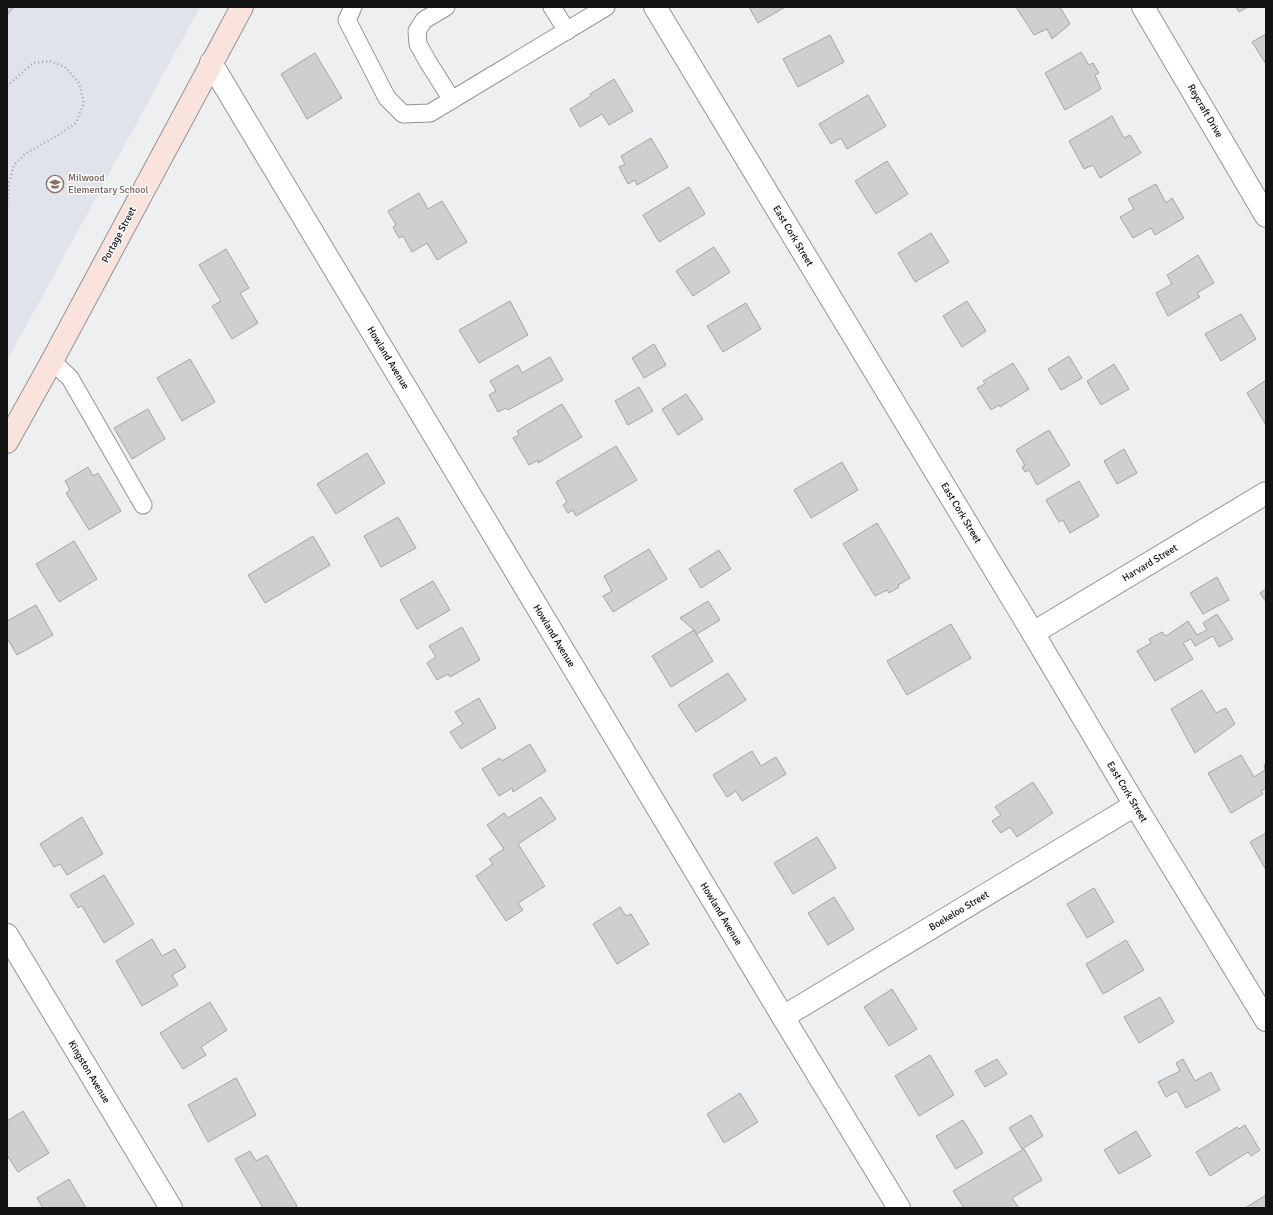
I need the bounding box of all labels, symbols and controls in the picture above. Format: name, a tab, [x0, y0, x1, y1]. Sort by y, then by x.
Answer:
street label: Reycraft Drive	[1185, 82, 1225, 140]
place label: Milwood Elementary School	[68, 172, 148, 196]
school or university icon: Milwood Elementary School	[45, 174, 65, 194]
street label: East Cork Street	[770, 203, 816, 269]
street label: Portage Street	[99, 205, 139, 265]
street label: Howland Avenue	[364, 324, 412, 392]
street label: East Cork Street	[938, 480, 984, 546]
street label: Harvard Street	[1120, 541, 1180, 584]
street label: Howland Avenue	[530, 602, 578, 670]
street label: East Cork Street	[1104, 759, 1150, 825]
street label: Howland Avenue	[697, 880, 745, 948]
street label: Boekeloo Street	[927, 888, 991, 934]
street label: Kingston Avenue	[65, 1038, 113, 1106]

